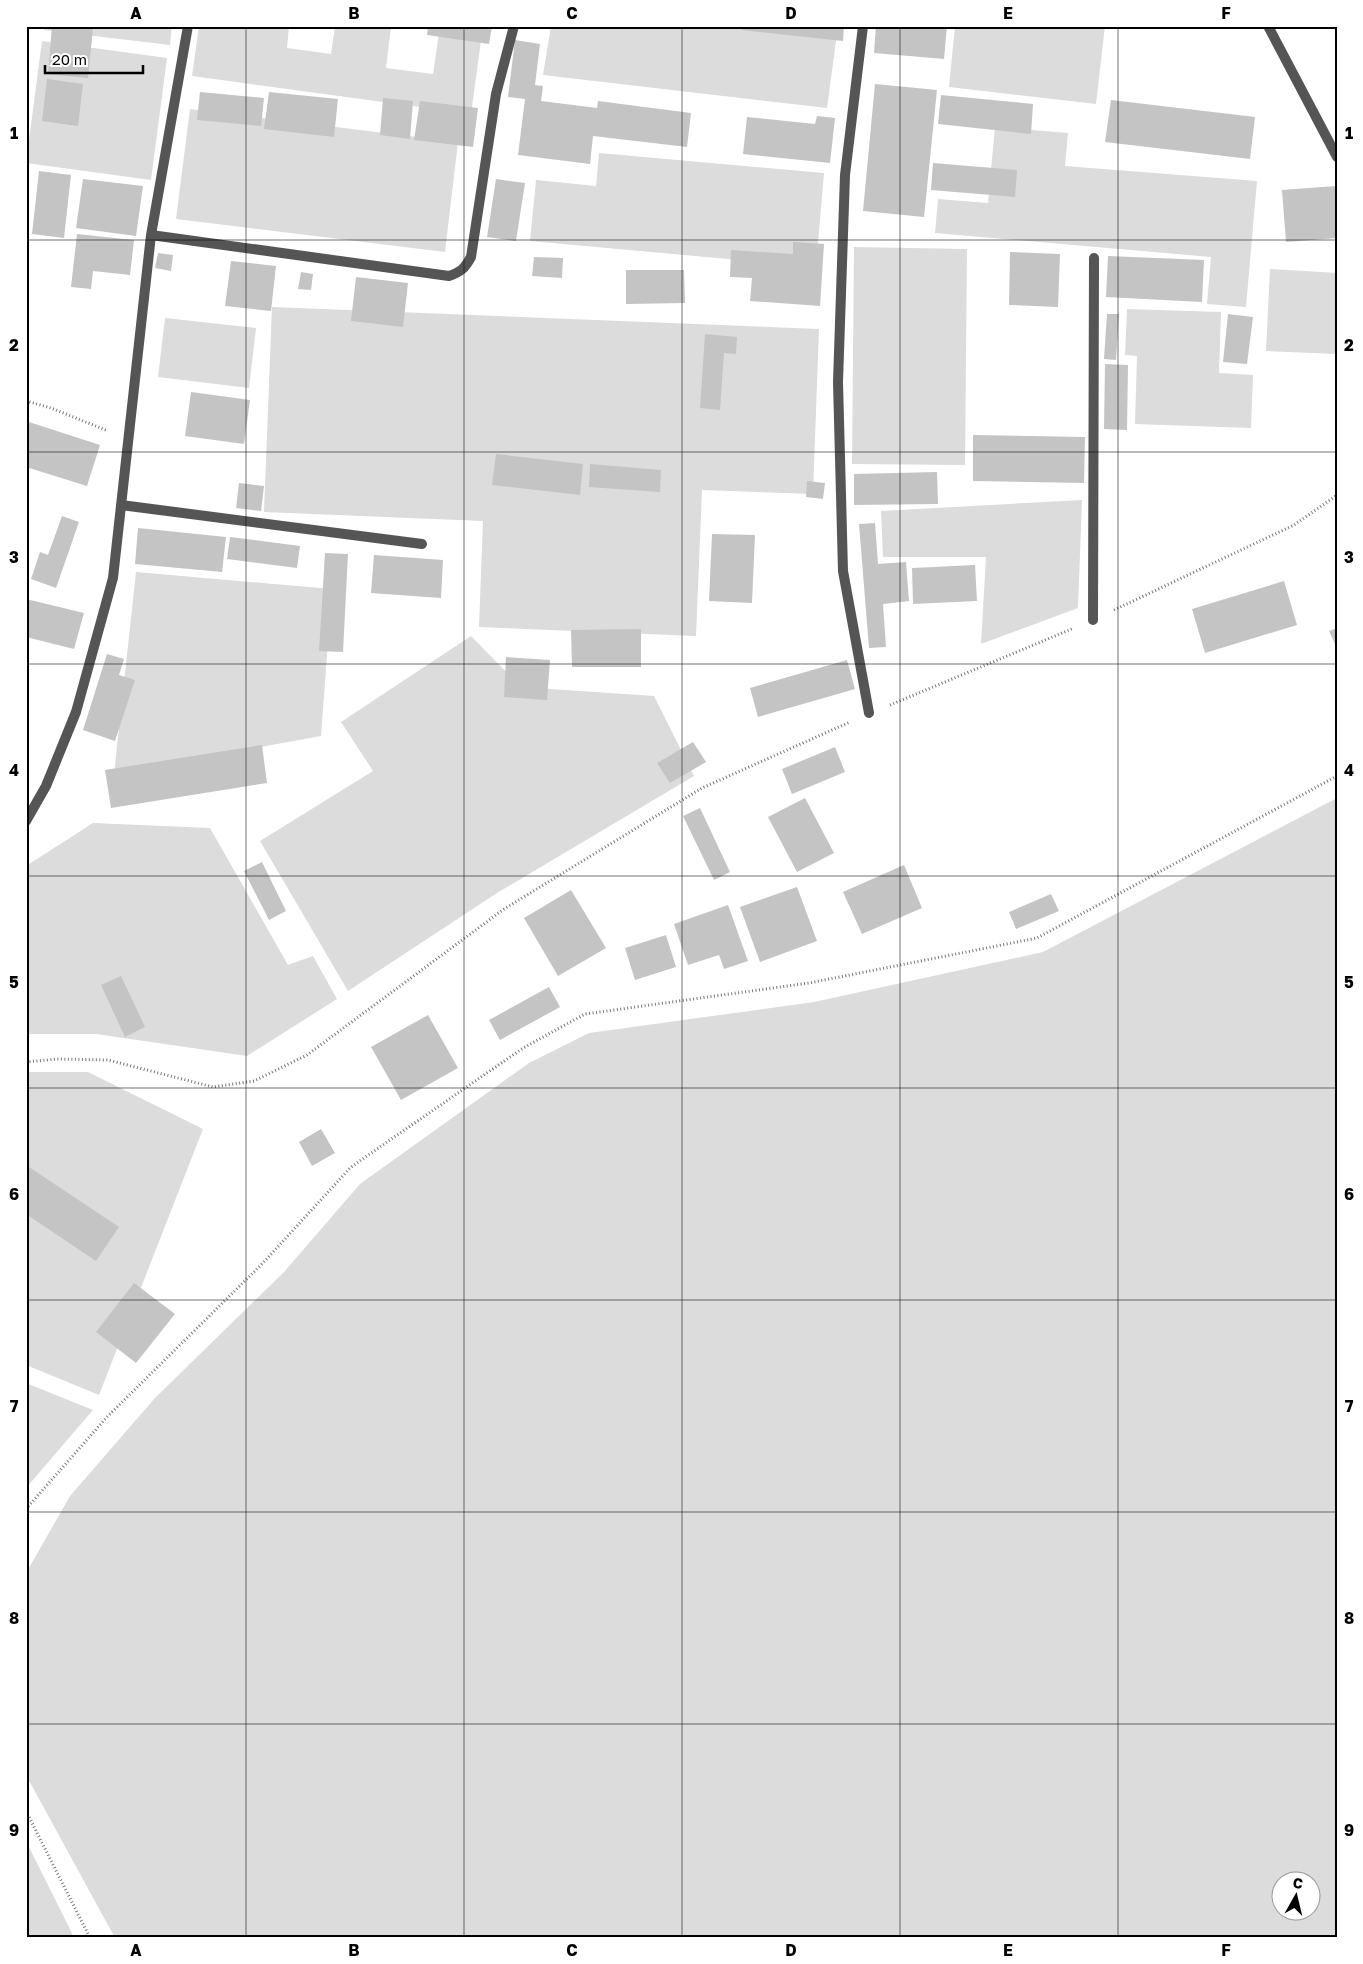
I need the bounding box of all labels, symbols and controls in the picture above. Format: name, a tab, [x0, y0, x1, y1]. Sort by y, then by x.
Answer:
text: A	[130, 3, 142, 23]
text: B	[348, 3, 360, 23]
text: C	[566, 3, 578, 23]
text: D	[785, 3, 797, 23]
text: E	[1003, 3, 1013, 23]
text: F	[1221, 3, 1231, 23]
scale bar	[45, 42, 142, 74]
text: 20 m	[52, 50, 87, 68]
text: 1	[10, 123, 18, 143]
text: 1	[1345, 123, 1353, 143]
text: 2	[9, 335, 19, 355]
text: 2	[1344, 335, 1354, 355]
text: 3	[9, 547, 19, 567]
text: 3	[1344, 547, 1354, 567]
text: 4	[9, 760, 19, 780]
text: 4	[1344, 760, 1354, 780]
text: 5	[9, 972, 19, 992]
text: 5	[1344, 972, 1354, 992]
text: 6	[9, 1184, 19, 1204]
text: 6	[1344, 1184, 1354, 1204]
text: 7	[10, 1396, 19, 1416]
text: 7	[1345, 1396, 1354, 1416]
text: 8	[9, 1608, 19, 1628]
text: 8	[1344, 1608, 1354, 1628]
text: 9	[9, 1820, 19, 1840]
text: 9	[1344, 1820, 1354, 1840]
north arrow	[1270, 1872, 1320, 1922]
text: С	[1292, 1874, 1304, 1892]
text: A	[130, 1940, 142, 1960]
text: B	[348, 1940, 360, 1960]
text: C	[566, 1940, 578, 1960]
text: D	[785, 1940, 797, 1960]
text: E	[1003, 1940, 1013, 1960]
text: F	[1221, 1940, 1231, 1960]

